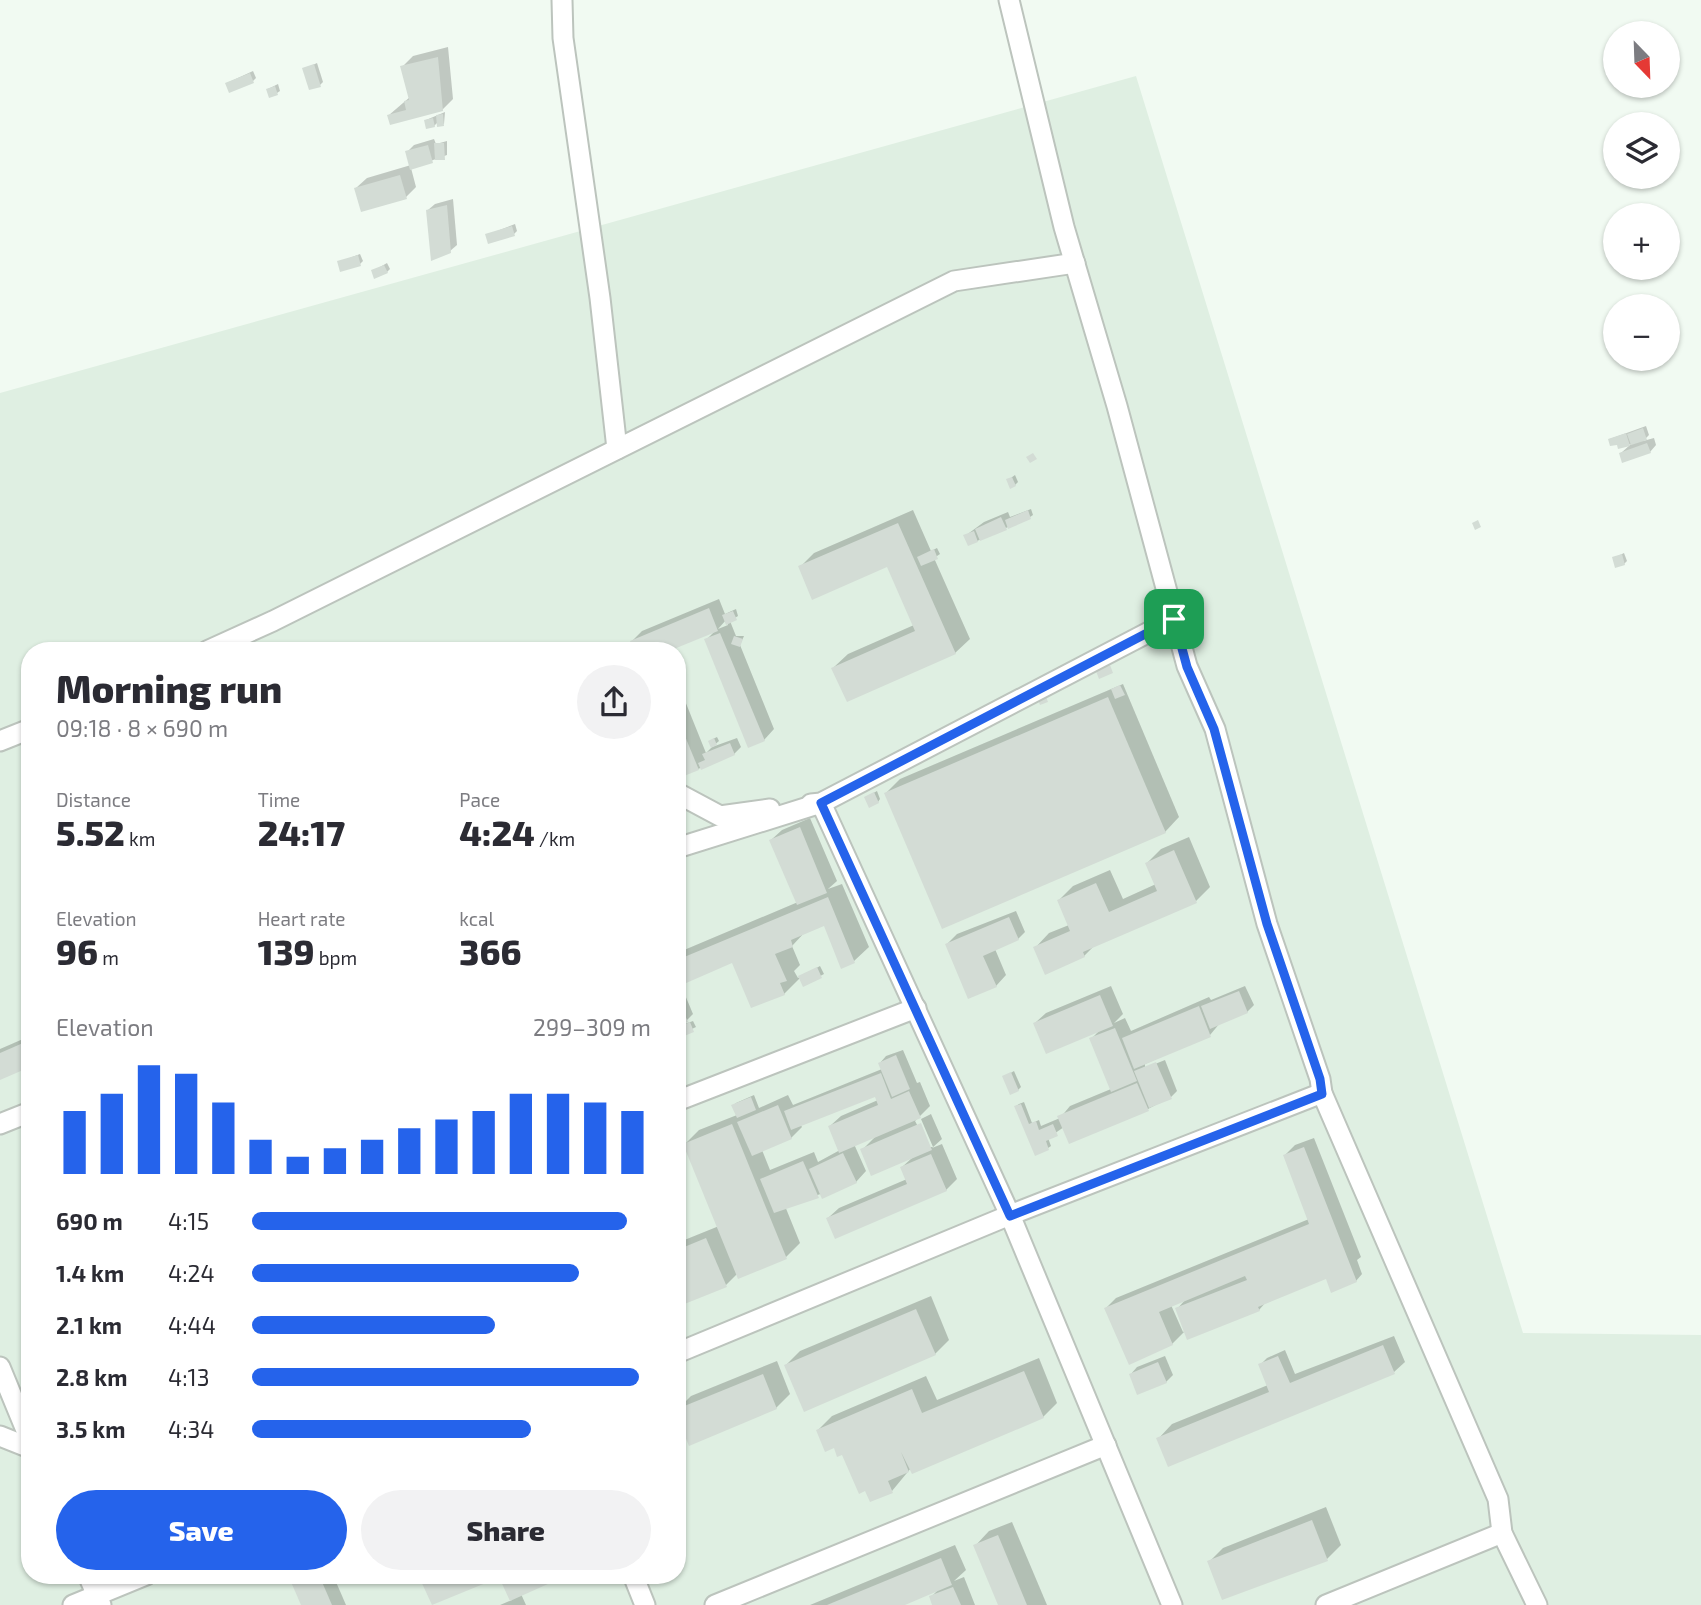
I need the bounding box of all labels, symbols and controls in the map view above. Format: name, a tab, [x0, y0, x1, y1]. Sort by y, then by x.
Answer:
north arrow	[1603, 21, 1680, 98]
map controls	[1603, 21, 1680, 371]
button: layers	[1603, 112, 1680, 189]
button: +	[1603, 203, 1680, 280]
button: −	[1603, 294, 1680, 371]
pin	[1144, 589, 1204, 649]
icon: arrive	[1155, 600, 1193, 638]
text: Morning run	[56, 665, 282, 711]
button: share	[577, 665, 651, 739]
text: 09:18 · 8 × 690 m	[56, 714, 228, 742]
text: Distance	[56, 788, 131, 811]
text: Time	[258, 788, 300, 811]
text: Pace	[459, 788, 500, 811]
text: 5.52	[56, 811, 125, 853]
text: 24:17	[258, 811, 345, 853]
text: 4:24	[459, 811, 535, 853]
text: km	[125, 827, 155, 850]
text: /km	[535, 827, 575, 850]
text: Elevation	[56, 907, 137, 930]
text: Heart rate	[258, 907, 346, 930]
text: kcal	[459, 907, 494, 930]
text: 96	[56, 930, 98, 972]
text: 139	[258, 930, 315, 972]
text: 366	[459, 930, 521, 972]
text: m	[98, 946, 119, 969]
text: bpm	[315, 946, 357, 969]
text: Elevation	[56, 1013, 154, 1041]
text: 299–309 m	[533, 1013, 651, 1041]
text: 690 m	[56, 1207, 123, 1235]
text: 4:15	[168, 1207, 209, 1235]
text: 1.4 km	[56, 1259, 124, 1287]
text: 4:24	[168, 1259, 215, 1287]
text: 2.1 km	[56, 1311, 122, 1339]
text: 4:44	[168, 1311, 216, 1339]
text: 2.8 km	[56, 1363, 127, 1391]
text: 4:13	[168, 1363, 210, 1391]
text: 3.5 km	[56, 1415, 125, 1443]
text: 4:34	[168, 1415, 215, 1443]
button: Save	[56, 1490, 347, 1570]
button: Share	[361, 1490, 651, 1570]

